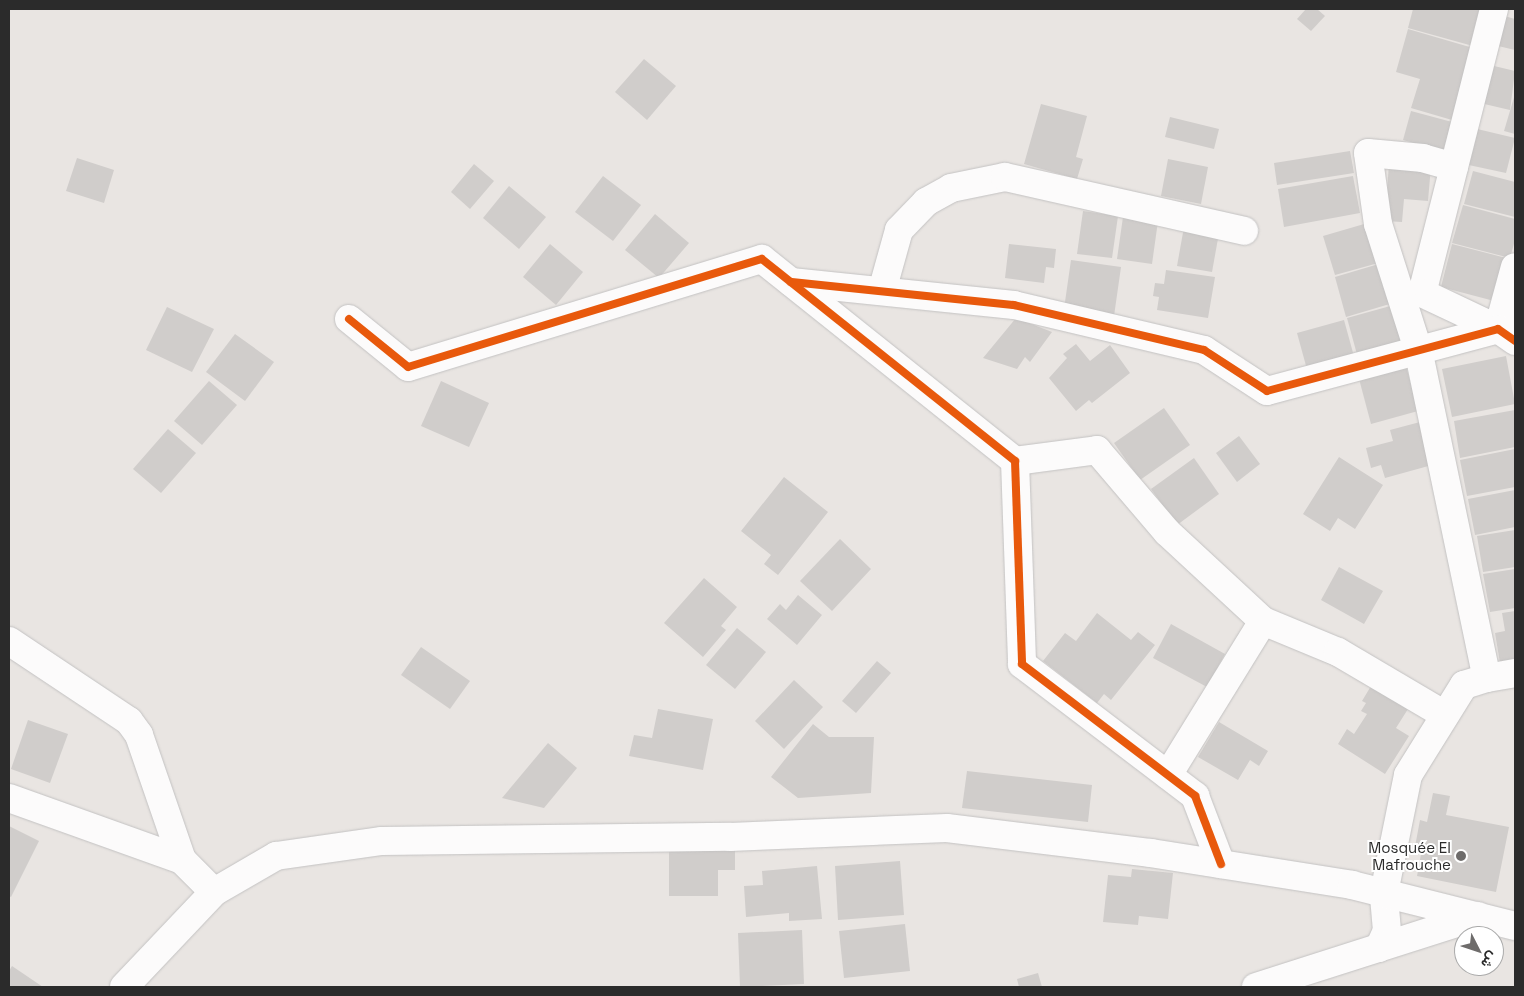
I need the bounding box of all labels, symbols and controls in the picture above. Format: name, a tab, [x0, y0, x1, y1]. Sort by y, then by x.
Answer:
place label: Mosquée El Mafrouche	[1368, 838, 1451, 873]
marker: Mosquée El Mafrouche	[1455, 850, 1467, 862]
north arrow	[1454, 926, 1504, 976]
text: ش	[1477, 948, 1502, 972]

